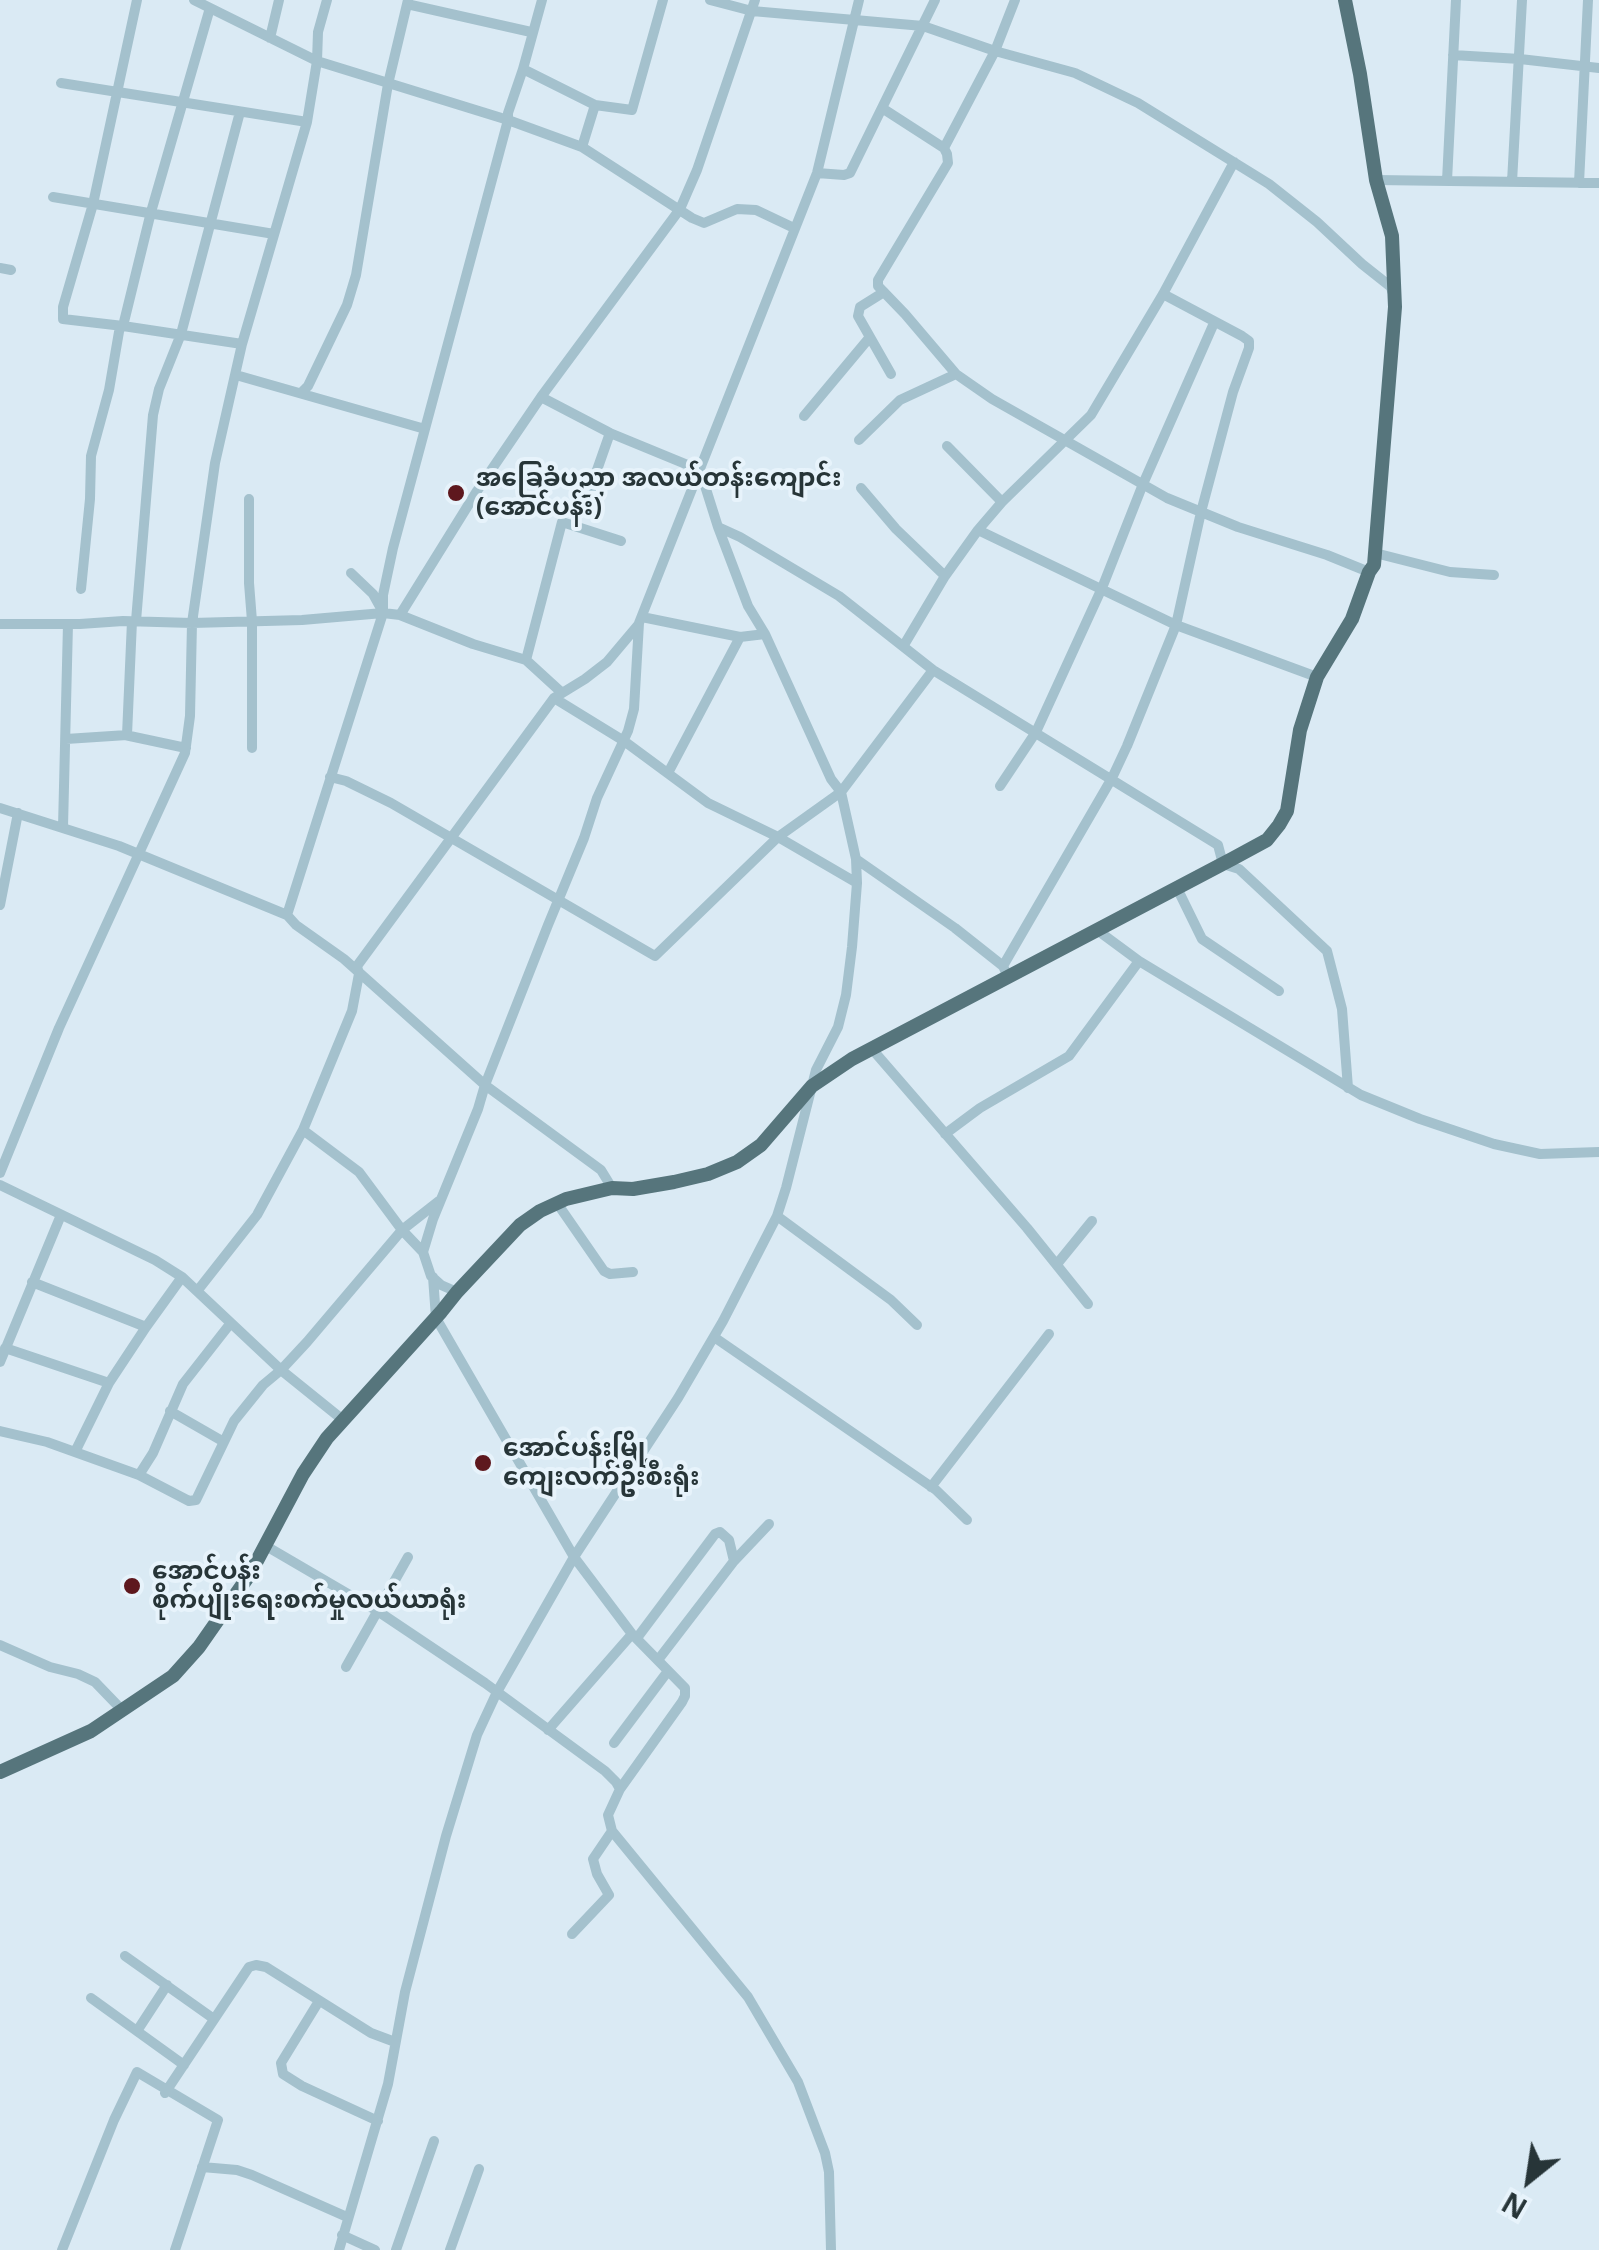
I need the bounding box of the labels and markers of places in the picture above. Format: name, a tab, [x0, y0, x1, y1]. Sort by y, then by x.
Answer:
place label: အခြေခံပညာ အလယ်တန်းကျောင်း (အောင်ပန်း)	[476, 464, 841, 523]
marker: အခြေခံပညာ အလယ်တန်းကျောင်း (အောင်ပန်း)	[445, 482, 467, 504]
place label: အောင်ပန်းမြို့ ကျေးလက်ဦးစီးရုံး	[503, 1434, 700, 1493]
marker: အောင်ပန်းမြို့ ကျေးလက်ဦးစီးရုံး	[472, 1452, 494, 1474]
place label: အောင်ပန်း စိုက်ပျိုးရေးစက်မှုလယ်ယာရုံး	[152, 1557, 466, 1616]
marker: အောင်ပန်း စိုက်ပျိုးရေးစက်မှုလယ်ယာရုံး	[121, 1575, 143, 1597]

